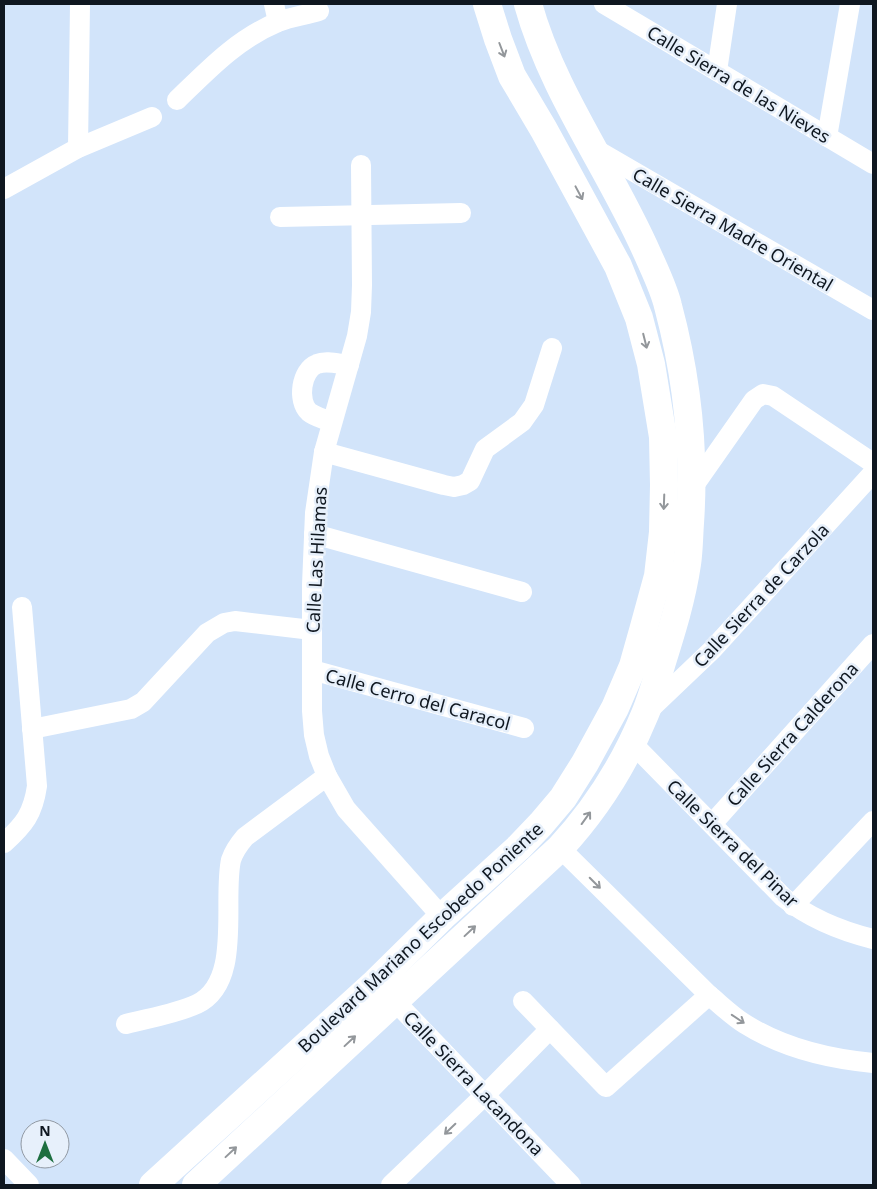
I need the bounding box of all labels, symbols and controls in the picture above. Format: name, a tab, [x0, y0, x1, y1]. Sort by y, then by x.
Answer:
street label: Calle Sierra de las Nieves	[643, 20, 835, 148]
one-way arrow	[498, 42, 507, 57]
street label: Calle Sierra Madre Oriental	[628, 162, 838, 296]
one-way arrow	[575, 185, 584, 200]
one-way arrow	[641, 333, 650, 349]
street label: Calle Las Hilamas	[300, 486, 332, 634]
one-way arrow	[659, 493, 669, 509]
street label: Calle Sierra de Carzola	[688, 518, 834, 672]
street label: Calle Sierra Calderona	[721, 657, 863, 811]
street label: Calle Cerro del Caracol	[323, 663, 513, 735]
street label: Calle Sierra del Pinar	[662, 774, 804, 913]
one-way arrow	[581, 811, 591, 825]
street label: Boulevard Mariano Escobedo Poniente	[292, 817, 548, 1057]
one-way arrow	[589, 877, 601, 889]
one-way arrow	[463, 925, 476, 937]
street label: Calle Sierra Lacandona	[399, 1006, 549, 1160]
one-way arrow	[731, 1014, 745, 1024]
one-way arrow	[344, 1035, 357, 1047]
north arrow	[20, 1119, 70, 1169]
text: N	[39, 1121, 51, 1140]
one-way arrow	[443, 1123, 456, 1135]
one-way arrow	[225, 1146, 238, 1158]

